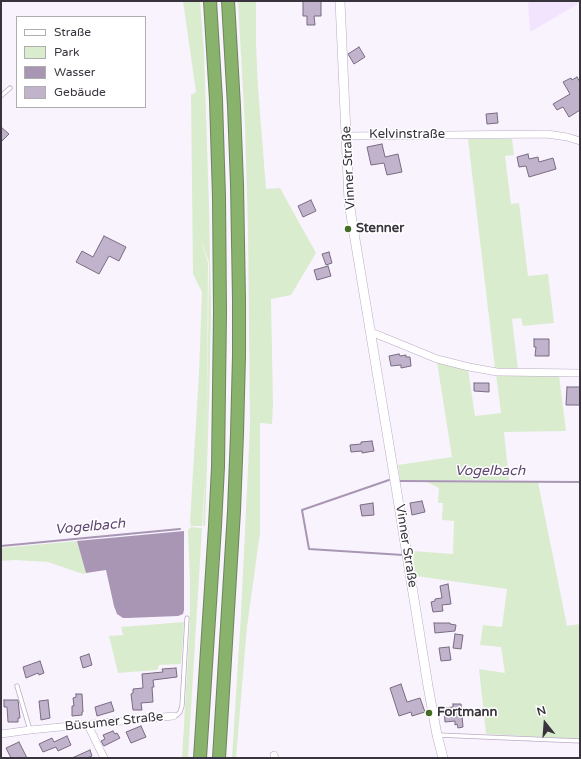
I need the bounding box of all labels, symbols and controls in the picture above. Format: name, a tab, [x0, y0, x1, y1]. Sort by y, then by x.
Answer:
legend	[16, 16, 146, 108]
text: Straße	[54, 25, 91, 39]
text: Park	[54, 45, 80, 59]
text: Wasser	[54, 65, 95, 79]
text: Gebäude	[54, 85, 106, 99]
street label: Vinner Straße	[339, 126, 359, 210]
street label: Kelvinstraße	[369, 127, 445, 143]
place label: Stenner	[356, 221, 404, 237]
marker: Stenner	[343, 224, 353, 234]
water label: Vogelbach	[455, 463, 525, 479]
street label: Vinner Straße	[392, 503, 420, 589]
water label: Vogelbach	[54, 516, 126, 538]
north arrow	[525, 703, 565, 743]
text: N	[535, 704, 547, 719]
place label: Fortmann	[437, 705, 497, 721]
marker: Fortmann	[424, 708, 434, 718]
street label: Büsumer Straße	[64, 709, 164, 735]

